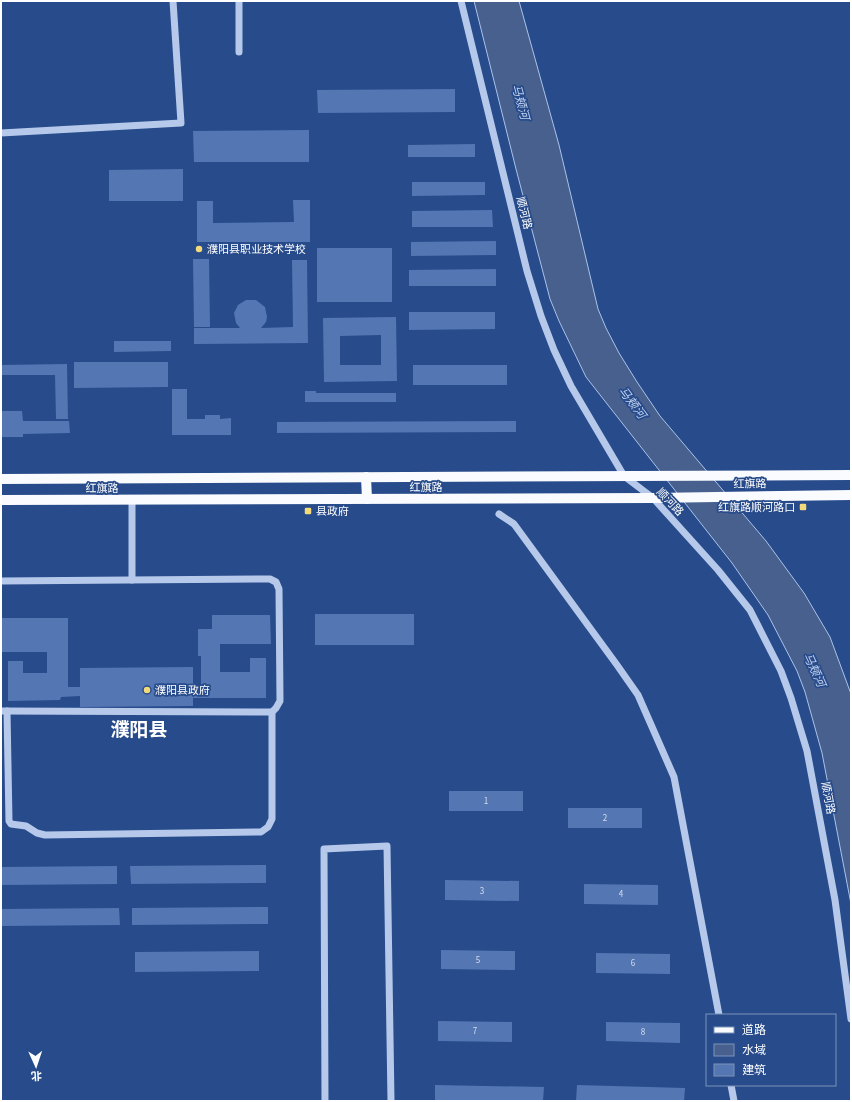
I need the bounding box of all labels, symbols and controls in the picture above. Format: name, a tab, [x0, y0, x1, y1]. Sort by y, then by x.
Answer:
water label: 马颊河	[507, 82, 533, 124]
street label: 顺河路	[513, 195, 535, 231]
place label: 濮阳县职业技术学校	[207, 242, 306, 257]
marker: 濮阳县职业技术学校	[194, 244, 204, 254]
water label: 马颊河	[614, 384, 651, 424]
street label: 红旗路	[733, 476, 767, 492]
street label: 红旗路	[410, 480, 443, 495]
street label: 红旗路	[86, 481, 119, 496]
street label: 顺河路	[653, 485, 687, 519]
place label: 红旗路顺河路口	[718, 500, 795, 515]
marker: 红旗路顺河路口	[798, 502, 808, 512]
place label: 县政府	[316, 504, 349, 519]
marker: 县政府	[303, 506, 313, 516]
water label: 马颊河	[799, 650, 830, 692]
place label: 濮阳县政府	[155, 683, 210, 698]
marker: 濮阳县政府	[142, 685, 152, 695]
district label: 濮阳县	[110, 717, 168, 744]
street label: 顺河路	[817, 780, 839, 816]
house number: 1	[484, 795, 488, 808]
house number: 2	[603, 812, 608, 825]
house number: 3	[480, 885, 485, 898]
house number: 4	[619, 888, 624, 901]
house number: 5	[476, 954, 481, 967]
house number: 6	[631, 957, 636, 970]
legend	[706, 1014, 836, 1086]
text: 道路	[742, 1022, 766, 1039]
house number: 7	[473, 1025, 478, 1038]
house number: 8	[641, 1026, 646, 1039]
text: 水域	[742, 1042, 766, 1059]
north arrow	[16, 1046, 56, 1086]
text: 建筑	[742, 1062, 766, 1079]
text: 北	[31, 1068, 42, 1083]

